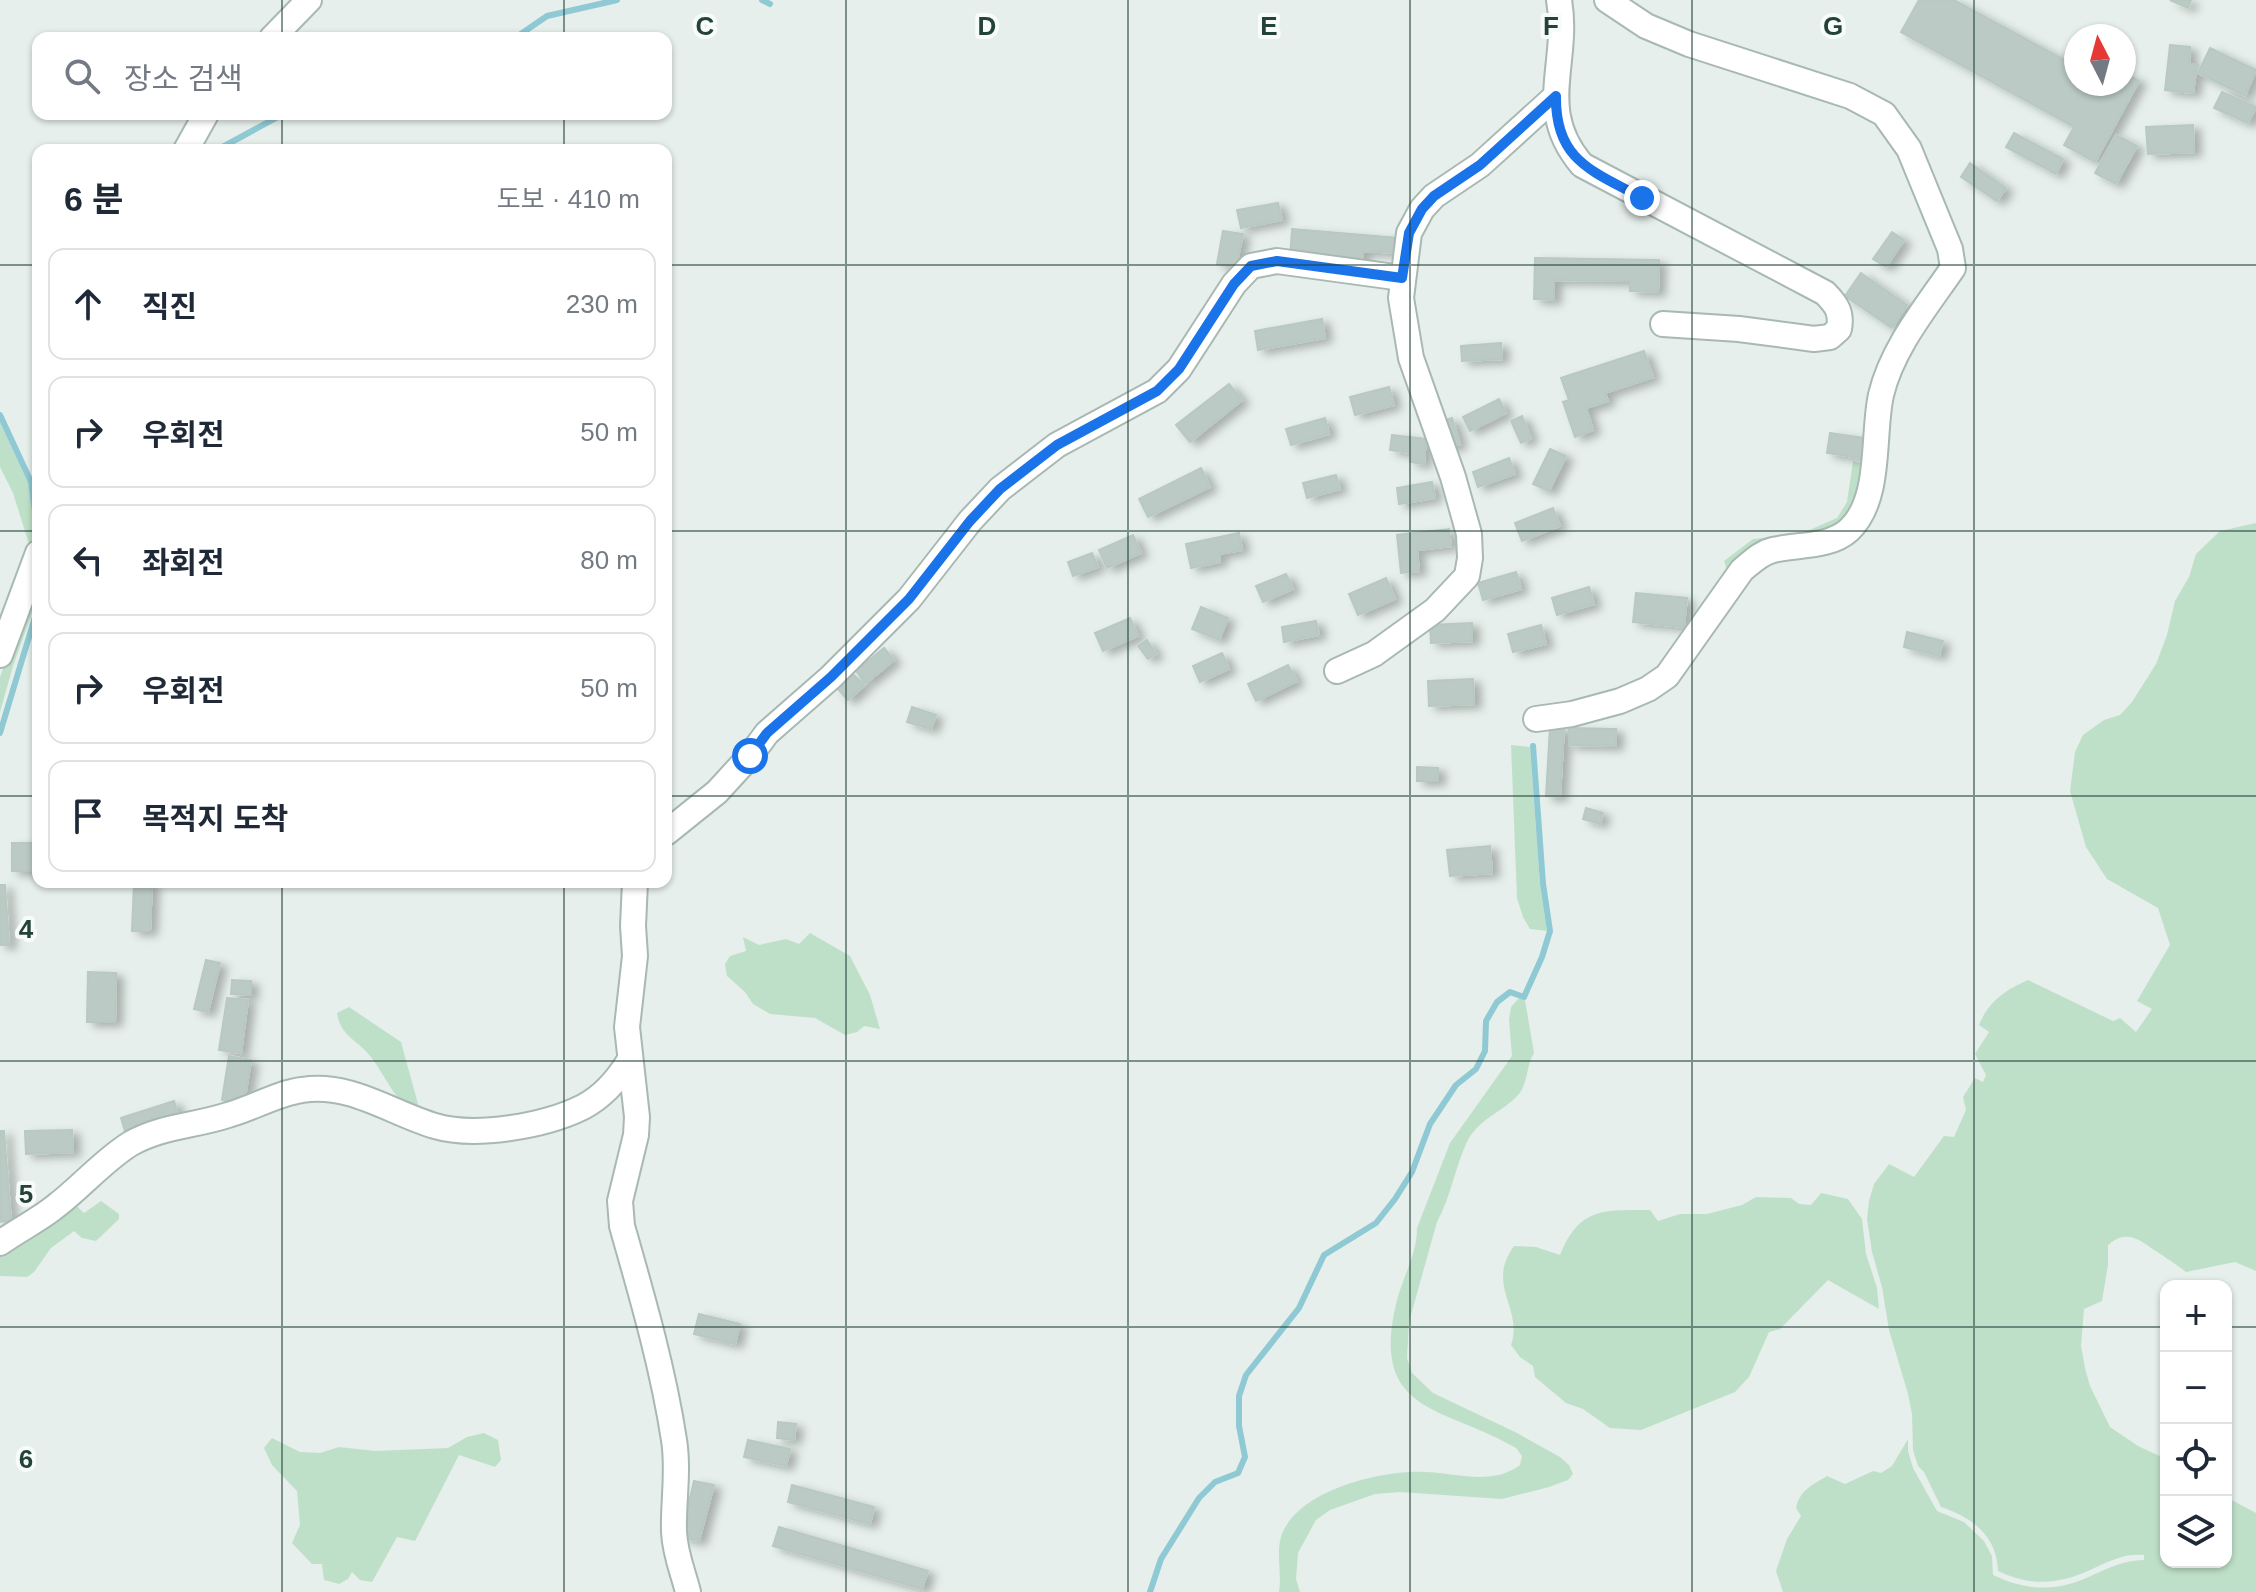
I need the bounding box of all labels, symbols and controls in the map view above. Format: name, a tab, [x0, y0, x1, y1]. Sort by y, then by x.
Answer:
text: C	[696, 11, 715, 41]
text: D	[978, 11, 996, 41]
text: E	[1260, 11, 1278, 41]
text: F	[1543, 11, 1559, 41]
text: G	[1823, 11, 1843, 41]
north arrow	[2064, 24, 2136, 96]
search box	[32, 32, 672, 120]
icon: search	[60, 54, 104, 98]
text: 장소 검색	[124, 62, 243, 95]
text: 6 분	[64, 180, 124, 218]
route end	[1624, 180, 1660, 216]
text: 도보 · 410 m	[497, 184, 640, 214]
icon: ahead	[66, 282, 110, 326]
text: 230 m	[566, 289, 638, 319]
text: 직진	[142, 290, 197, 323]
icon: right	[66, 410, 110, 454]
text: 50 m	[580, 417, 638, 447]
text: 우회전	[142, 418, 225, 451]
icon: left	[66, 538, 110, 582]
text: 80 m	[580, 545, 638, 575]
text: 좌회전	[142, 546, 225, 579]
icon: right	[66, 666, 110, 710]
text: 50 m	[580, 673, 638, 703]
text: 우회전	[142, 674, 225, 707]
route start	[732, 738, 768, 774]
icon: arrive	[66, 794, 110, 838]
text: 목적지 도착	[142, 802, 288, 835]
text: 4	[19, 914, 34, 944]
text: 5	[19, 1179, 33, 1209]
map controls	[2160, 1280, 2232, 1568]
button: +	[2160, 1280, 2232, 1352]
button: −	[2160, 1352, 2232, 1424]
button: locate	[2160, 1424, 2232, 1496]
text: 6	[19, 1444, 33, 1474]
button: layers	[2160, 1496, 2232, 1568]

